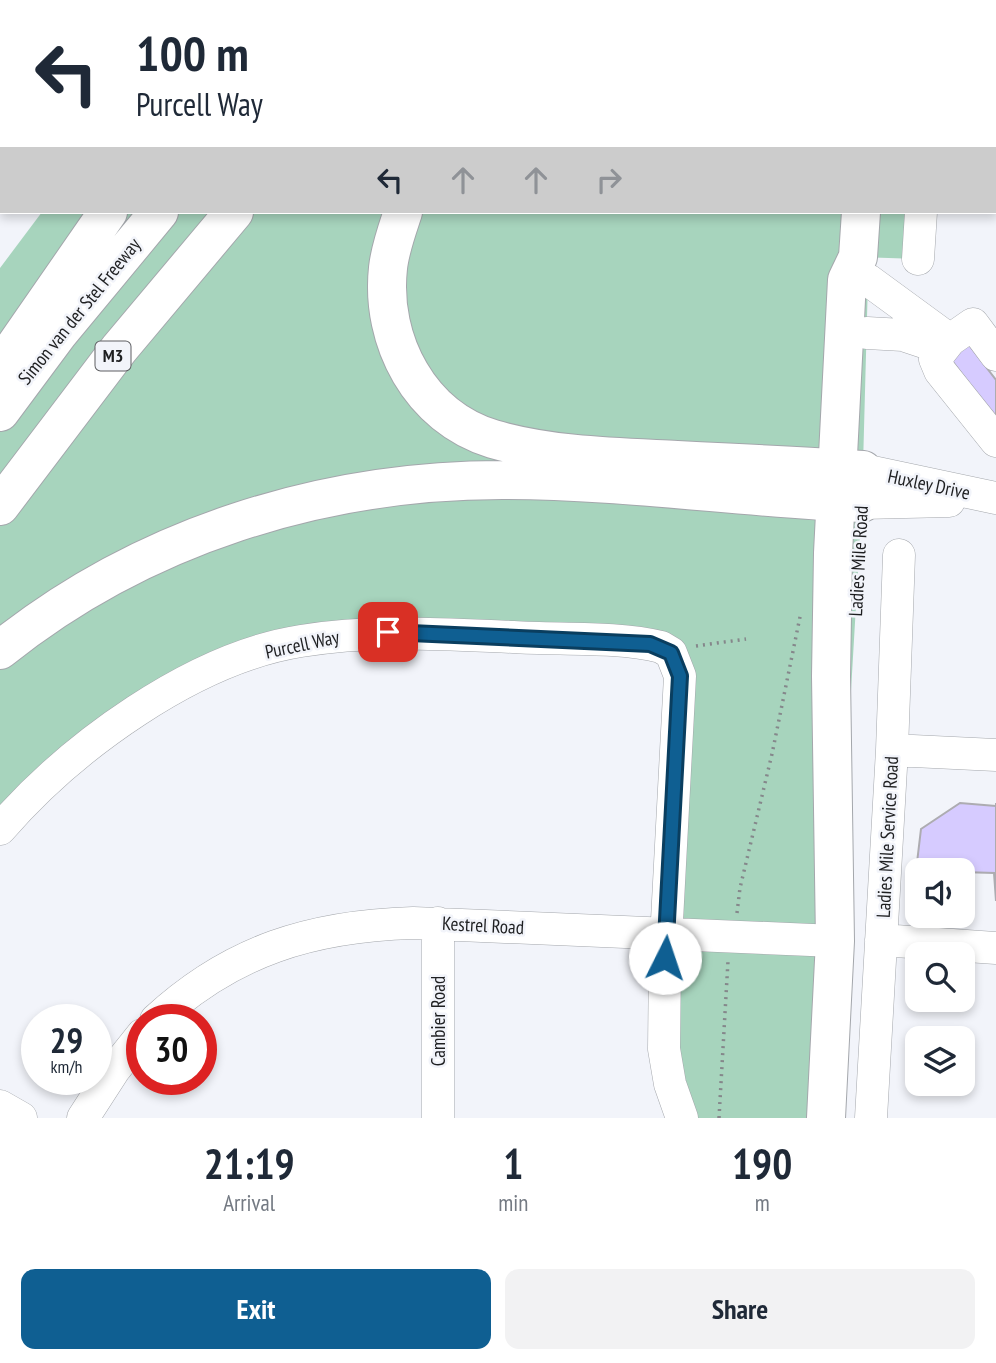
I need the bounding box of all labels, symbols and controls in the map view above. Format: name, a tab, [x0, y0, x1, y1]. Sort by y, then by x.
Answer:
text: 100 m	[136, 21, 249, 85]
icon: left	[21, 28, 112, 119]
text: Purcell Way	[136, 83, 263, 125]
icon: left	[371, 161, 409, 199]
icon: ahead	[444, 161, 482, 199]
icon: ahead	[517, 161, 555, 199]
icon: right	[590, 161, 628, 199]
street label: Simon van der Stel Freeway	[13, 232, 146, 389]
road number: M3	[96, 342, 130, 370]
street label: Huxley Drive	[886, 464, 972, 504]
street label: Ladies Mile Road	[843, 505, 873, 617]
pin	[358, 602, 418, 662]
icon: arrive	[369, 613, 407, 651]
street label: Purcell Way	[263, 624, 342, 664]
street label: Ladies Mile Service Road	[871, 756, 903, 918]
map controls	[905, 858, 975, 1096]
button: sound	[905, 858, 975, 928]
street label: Kestrel Road	[441, 911, 525, 939]
position arrow	[628, 921, 702, 995]
button: search	[905, 942, 975, 1012]
street label: Cambier Road	[426, 976, 450, 1066]
speed limit sign: 30	[126, 1004, 217, 1095]
text: 29	[50, 1017, 83, 1063]
button: layers	[905, 1026, 975, 1096]
text: km/h	[51, 1055, 82, 1078]
text: 21:19	[204, 1136, 295, 1191]
text: 1	[503, 1136, 523, 1191]
text: 190	[732, 1136, 792, 1191]
text: Arrival	[223, 1188, 275, 1217]
text: min	[498, 1188, 528, 1217]
text: m	[755, 1188, 770, 1217]
button: Exit	[21, 1269, 491, 1349]
button: Share	[505, 1269, 975, 1349]

